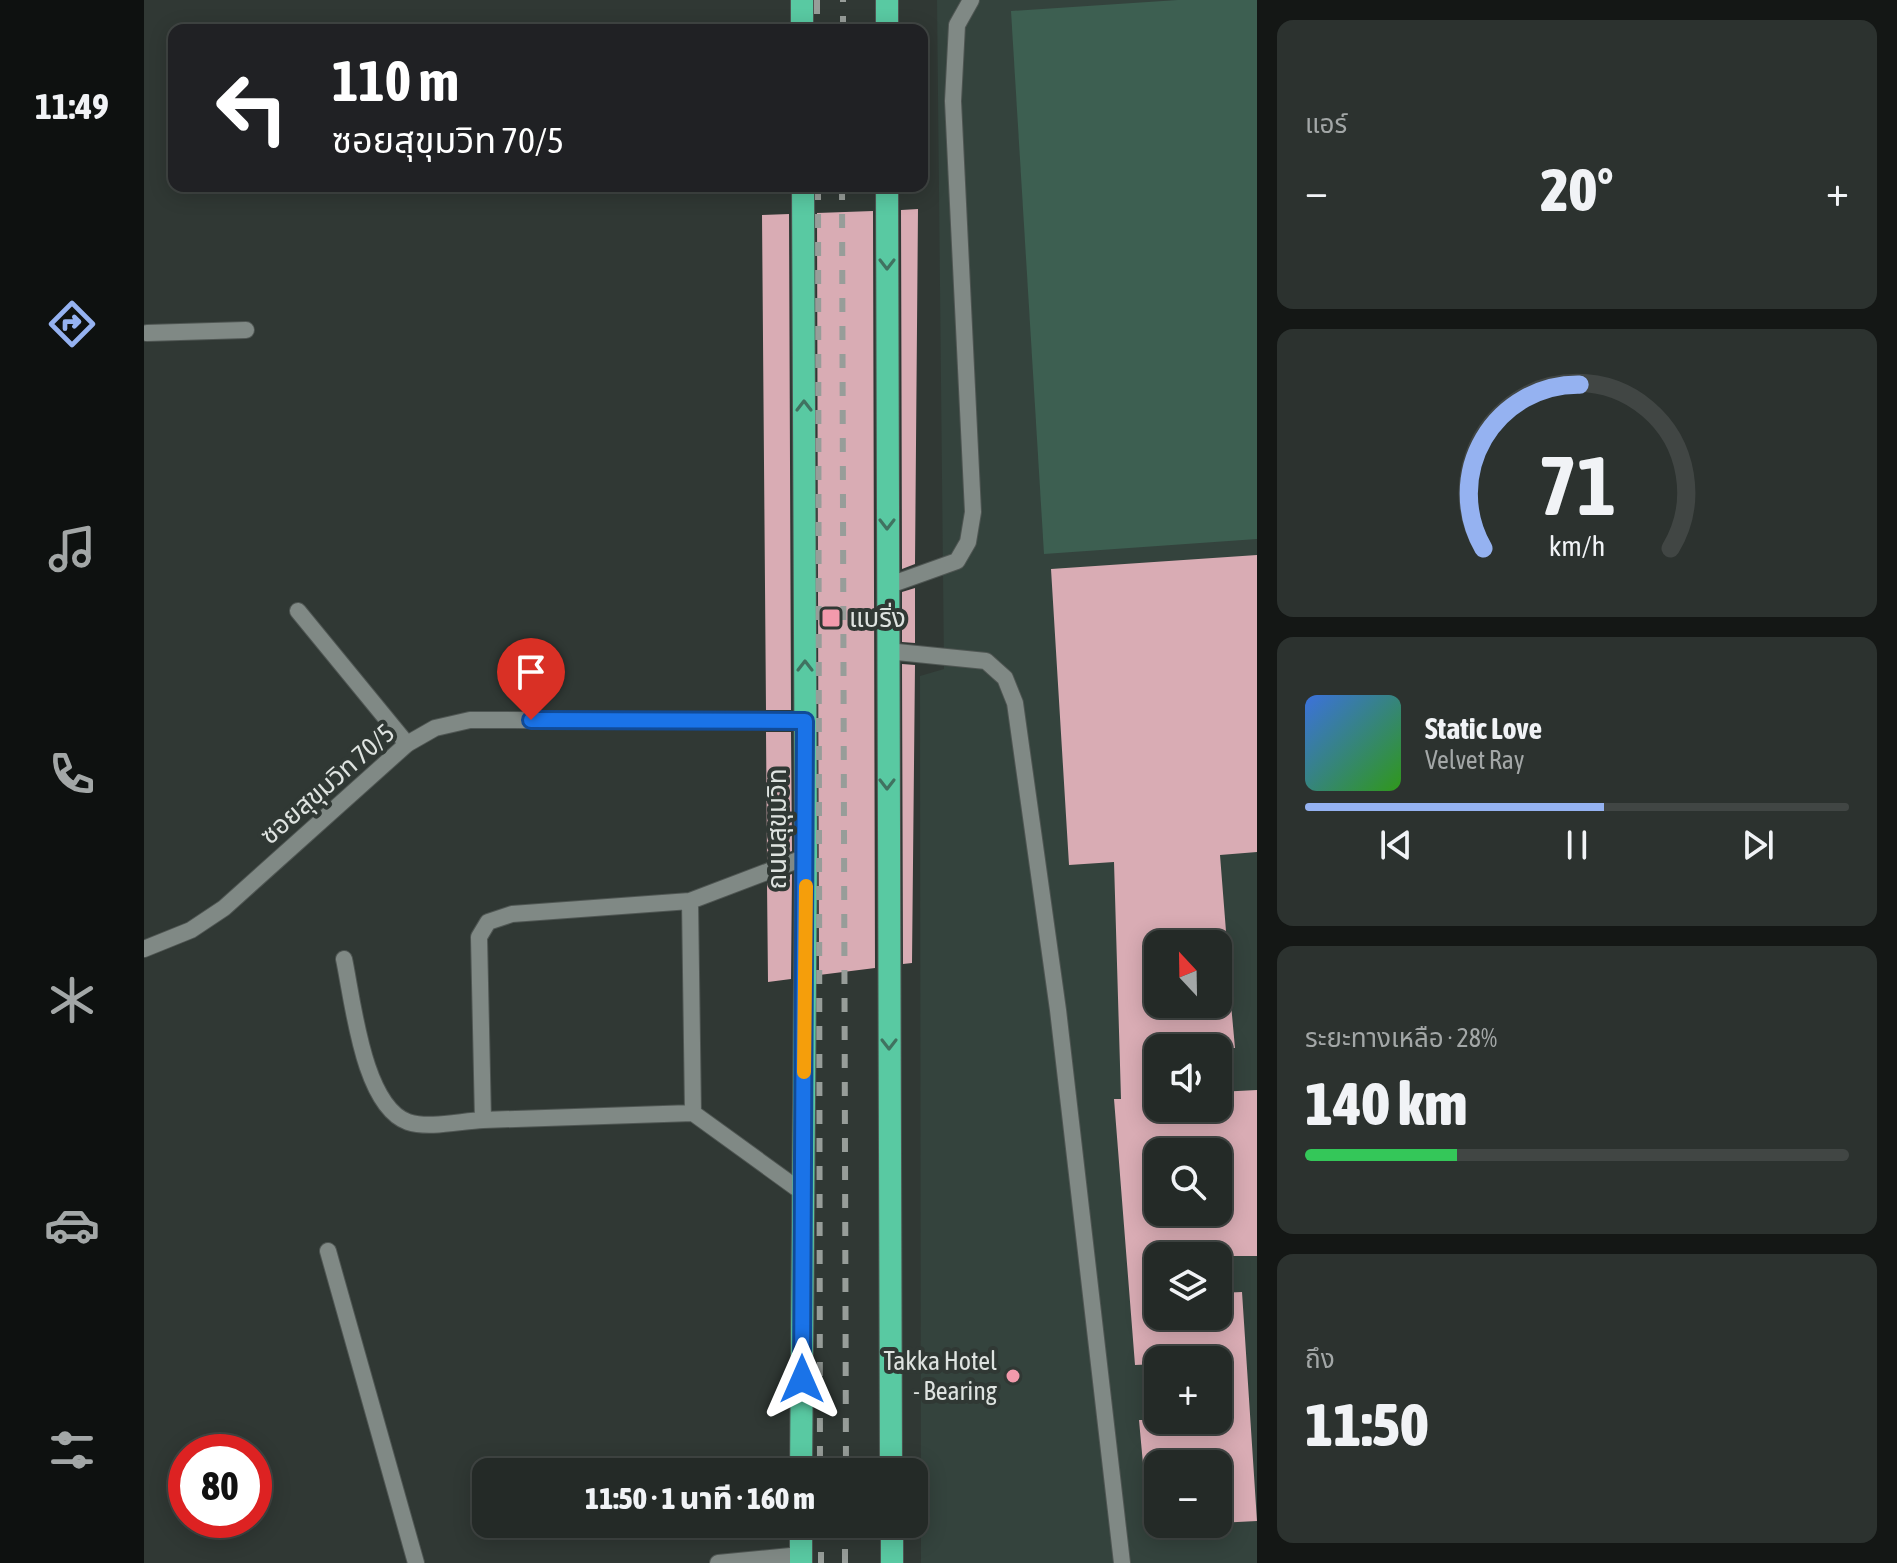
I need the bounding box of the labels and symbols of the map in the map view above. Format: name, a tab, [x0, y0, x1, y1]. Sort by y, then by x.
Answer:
one-way arrow	[878, 258, 896, 271]
one-way arrow	[795, 399, 813, 412]
one-way arrow	[878, 518, 896, 531]
place label: แบริ่ง	[849, 602, 906, 633]
marker: แบริ่ง	[820, 607, 842, 629]
pin	[497, 638, 565, 720]
one-way arrow	[796, 659, 814, 672]
street label: ซอยสุขุมวิท 70/5	[254, 718, 401, 851]
street label: ถนนสุขุมวิท	[762, 768, 793, 890]
one-way arrow	[878, 778, 896, 791]
north arrow	[1144, 930, 1232, 1018]
one-way arrow	[880, 1038, 898, 1051]
position arrow	[760, 1337, 844, 1421]
place label: Takka Hotel - Bearing	[884, 1346, 998, 1406]
marker: Takka Hotel - Bearing	[1004, 1367, 1022, 1385]
speed limit sign: 80	[168, 1434, 272, 1538]

